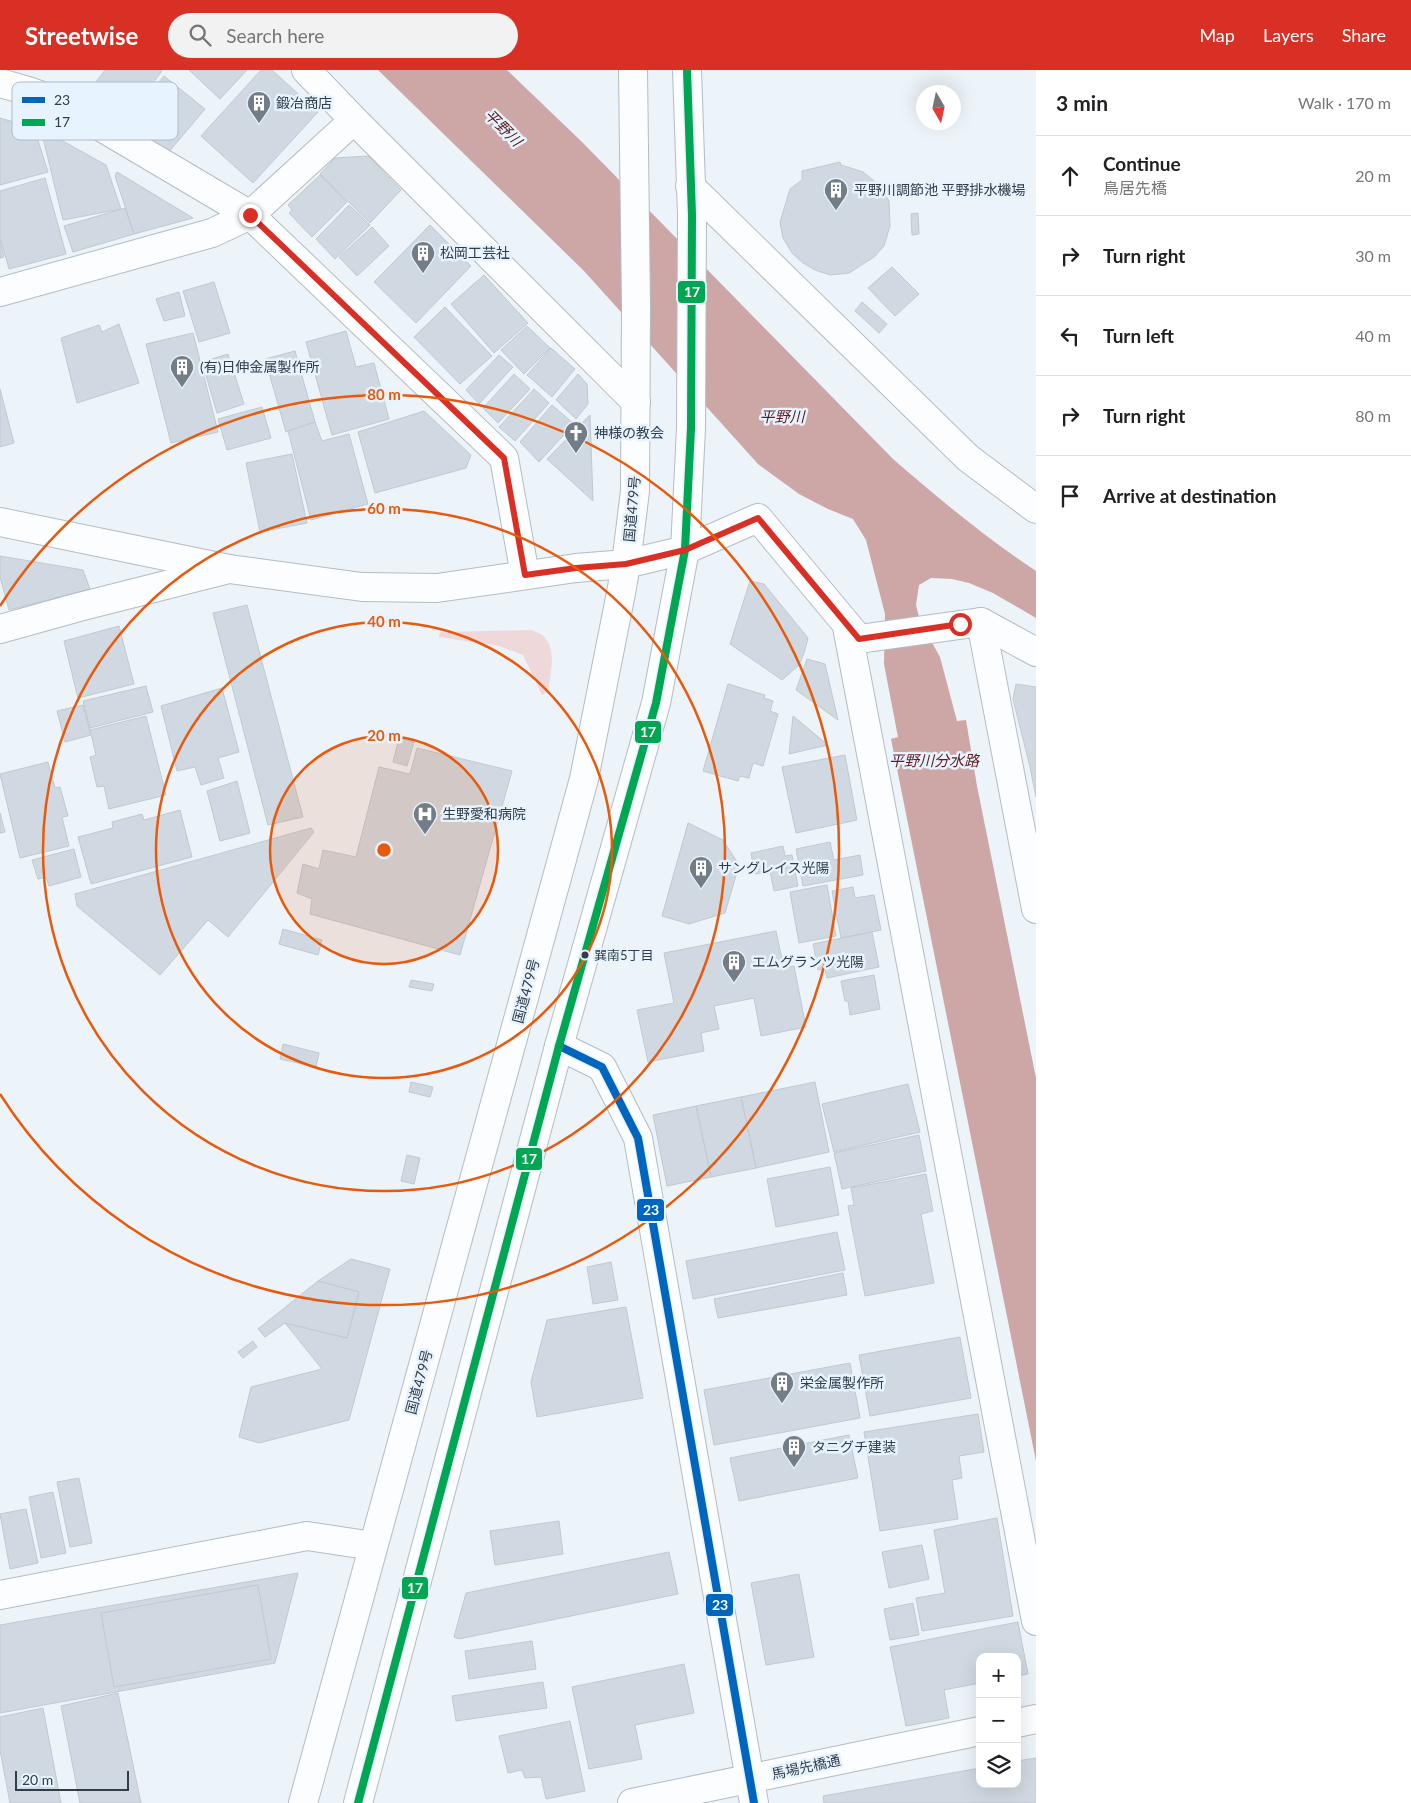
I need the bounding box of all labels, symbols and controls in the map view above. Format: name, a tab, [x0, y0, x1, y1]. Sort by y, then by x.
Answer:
search box	[168, 13, 518, 58]
text: Streetwise	[25, 21, 138, 50]
icon: search	[186, 21, 214, 49]
text: Search here	[226, 24, 324, 47]
text: Map	[1199, 24, 1235, 46]
text: Layers	[1263, 24, 1314, 46]
text: Share	[1342, 24, 1386, 46]
legend	[12, 82, 178, 140]
north arrow	[916, 85, 961, 130]
building icon: 鍛冶商店	[246, 90, 272, 124]
text: 3 min	[1056, 90, 1108, 115]
text: 23	[54, 91, 70, 108]
text: Walk · 170 m	[1298, 93, 1391, 112]
place label: 鍛冶商店	[276, 94, 332, 111]
water label: 平野川	[481, 105, 527, 151]
text: 17	[54, 113, 70, 130]
text: Continue	[1103, 152, 1181, 175]
icon: ahead	[1056, 162, 1084, 190]
text: 20 m	[1355, 166, 1391, 185]
building icon: 平野川調節池 平野排水機場	[823, 177, 849, 211]
text: 鳥居先橋	[1103, 178, 1167, 197]
place label: 平野川調節池 平野排水機場	[854, 181, 1026, 198]
route end	[239, 204, 262, 227]
building icon: 松岡工芸社	[410, 240, 436, 274]
icon: right	[1056, 242, 1084, 270]
place label: 松岡工芸社	[440, 244, 510, 261]
text: Turn right	[1103, 244, 1185, 267]
text: 30 m	[1355, 246, 1391, 265]
line badge: 17	[677, 280, 706, 304]
text: 17	[684, 283, 700, 300]
icon: left	[1056, 322, 1084, 350]
text: Turn left	[1103, 324, 1174, 347]
text: 40 m	[1355, 326, 1391, 345]
building icon: (有)日伸金属製作所	[169, 354, 195, 388]
place label: (有)日伸金属製作所	[200, 358, 319, 375]
text: 80 m	[367, 385, 401, 403]
icon: right	[1056, 402, 1084, 430]
text: Turn right	[1103, 404, 1185, 427]
text: 80 m	[1355, 406, 1391, 425]
water label: 平野川	[759, 407, 806, 425]
church icon: 神様の教会	[563, 420, 589, 454]
place label: 神様の教会	[594, 424, 664, 441]
street label: 国道479号	[620, 475, 643, 543]
icon: arrive	[1056, 482, 1084, 510]
text: Arrive at destination	[1103, 484, 1276, 507]
text: 60 m	[367, 499, 401, 517]
text: 40 m	[367, 612, 401, 630]
route start	[949, 613, 972, 636]
line badge: 17	[634, 720, 662, 744]
text: 17	[640, 723, 656, 740]
text: 20 m	[367, 726, 401, 744]
water label: 平野川分水路	[889, 751, 981, 769]
hospital icon: 生野愛和病院	[412, 801, 438, 835]
place label: 生野愛和病院	[442, 805, 526, 822]
centre of rings	[375, 841, 393, 859]
building icon: サングレイス光陽	[688, 855, 714, 889]
place label: サングレイス光陽	[718, 859, 830, 876]
place label: 巽南5丁目	[594, 947, 654, 963]
building icon: エムグランツ光陽	[721, 949, 747, 983]
marker: 巽南5丁目	[580, 950, 590, 960]
place label: エムグランツ光陽	[752, 953, 864, 970]
street label: 国道479号	[509, 957, 542, 1025]
line badge: 17	[515, 1147, 543, 1171]
text: 17	[521, 1150, 537, 1167]
line badge: 23	[636, 1198, 665, 1222]
text: 23	[643, 1201, 659, 1218]
street label: 国道479号	[402, 1348, 435, 1416]
building icon: 栄金属製作所	[769, 1370, 795, 1404]
place label: 栄金属製作所	[800, 1374, 884, 1391]
building icon: タニグチ建装	[781, 1434, 807, 1468]
place label: タニグチ建装	[812, 1438, 896, 1455]
line badge: 17	[401, 1576, 429, 1600]
text: 17	[407, 1579, 423, 1596]
line badge: 23	[705, 1593, 734, 1617]
text: 23	[712, 1596, 728, 1613]
map controls	[976, 1653, 1021, 1788]
button: +	[976, 1653, 1021, 1698]
button: −	[976, 1698, 1021, 1743]
button: layers	[976, 1743, 1021, 1788]
street label: 馬場先橋通	[770, 1751, 842, 1782]
scale bar	[15, 1768, 129, 1791]
text: 20 m	[22, 1771, 53, 1788]

